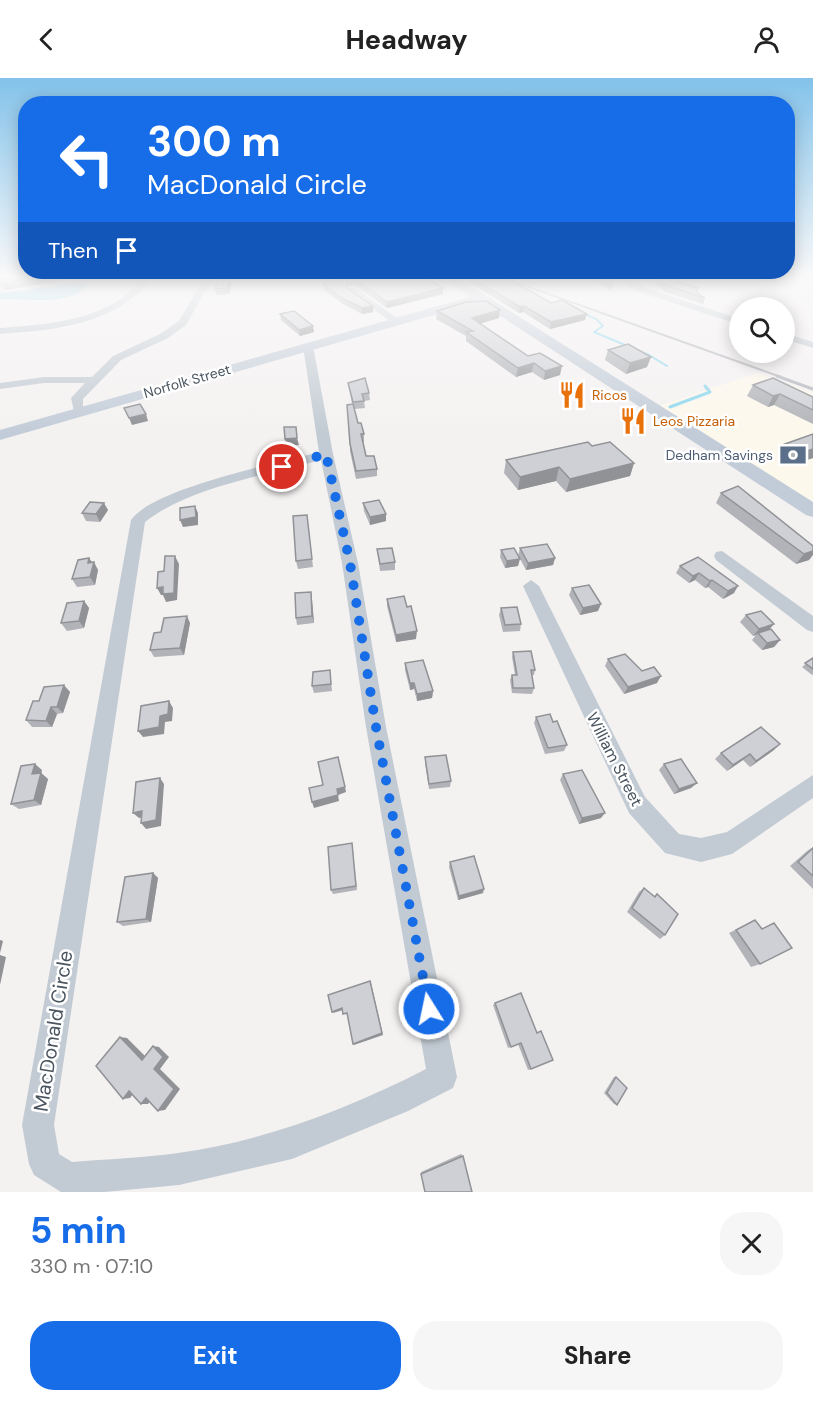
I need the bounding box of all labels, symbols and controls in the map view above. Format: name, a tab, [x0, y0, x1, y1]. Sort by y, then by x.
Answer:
text: Headway	[345, 22, 468, 57]
icon: back	[30, 23, 63, 56]
icon: person	[750, 23, 783, 56]
text: 300 m	[147, 114, 281, 169]
icon: left	[48, 120, 126, 198]
text: MacDonald Circle	[147, 167, 367, 202]
icon: arrive	[110, 234, 143, 267]
text: Then	[48, 236, 98, 265]
map controls	[729, 297, 795, 363]
button: search	[729, 297, 795, 363]
street label: Norfolk Street	[141, 360, 233, 402]
restaurant icon: Ricos	[557, 380, 587, 410]
place label: Ricos	[592, 386, 627, 404]
restaurant icon: Leos Pizzaria	[618, 406, 648, 436]
place label: Leos Pizzaria	[653, 412, 735, 430]
bank icon: Dedham Savings	[778, 440, 808, 470]
pin	[256, 441, 307, 492]
place label: Dedham Savings	[666, 446, 773, 464]
icon: arrive	[265, 450, 298, 483]
street label: William Street	[582, 709, 647, 810]
street label: MacDonald Circle	[27, 949, 79, 1113]
position arrow	[397, 977, 461, 1041]
text: 5 min	[30, 1207, 127, 1254]
button: close	[720, 1212, 783, 1275]
text: 330 m · 07:10	[30, 1253, 153, 1279]
button: Exit	[30, 1321, 401, 1390]
button: Share	[413, 1321, 783, 1390]

